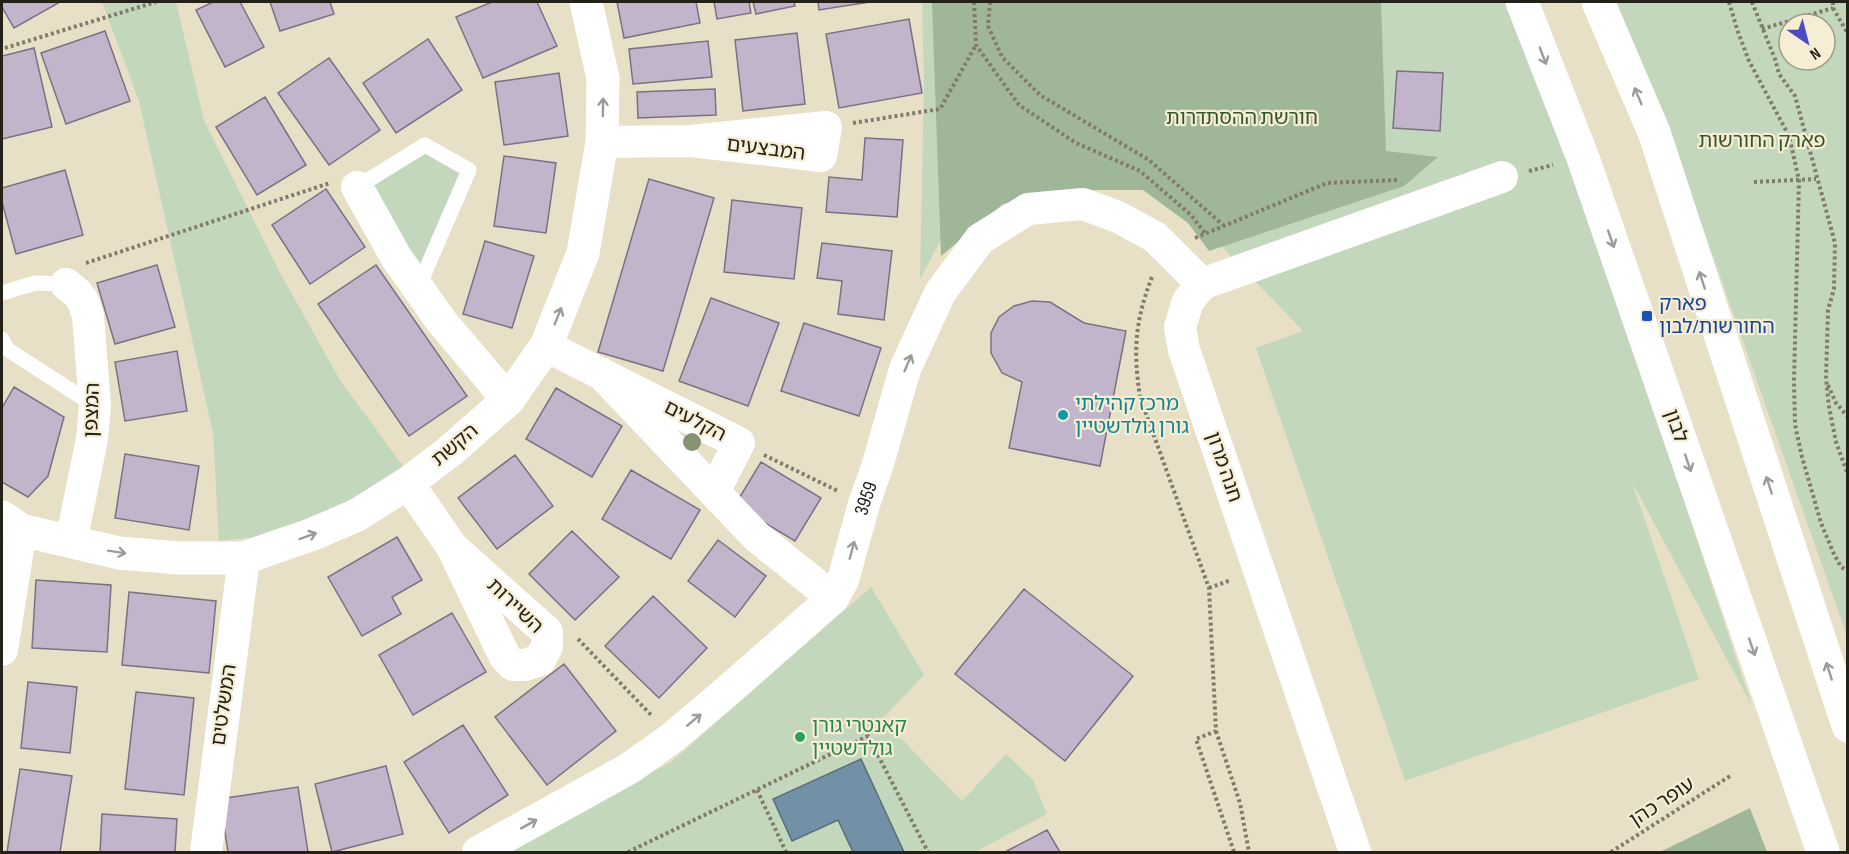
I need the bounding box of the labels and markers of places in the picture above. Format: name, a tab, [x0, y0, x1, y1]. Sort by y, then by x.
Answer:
place label: פארק החורשות/לבון	[1659, 292, 1775, 339]
marker: פארק החורשות/לבון	[1640, 309, 1654, 323]
place label: מרכז קהילתי גורן גולדשטיין	[1075, 392, 1189, 439]
marker: מרכז קהילתי גורן גולדשטיין	[1056, 408, 1070, 422]
place label: קאנטרי גורן גולדשטיין	[812, 714, 907, 761]
marker: קאנטרי גורן גולדשטיין	[793, 730, 807, 744]

